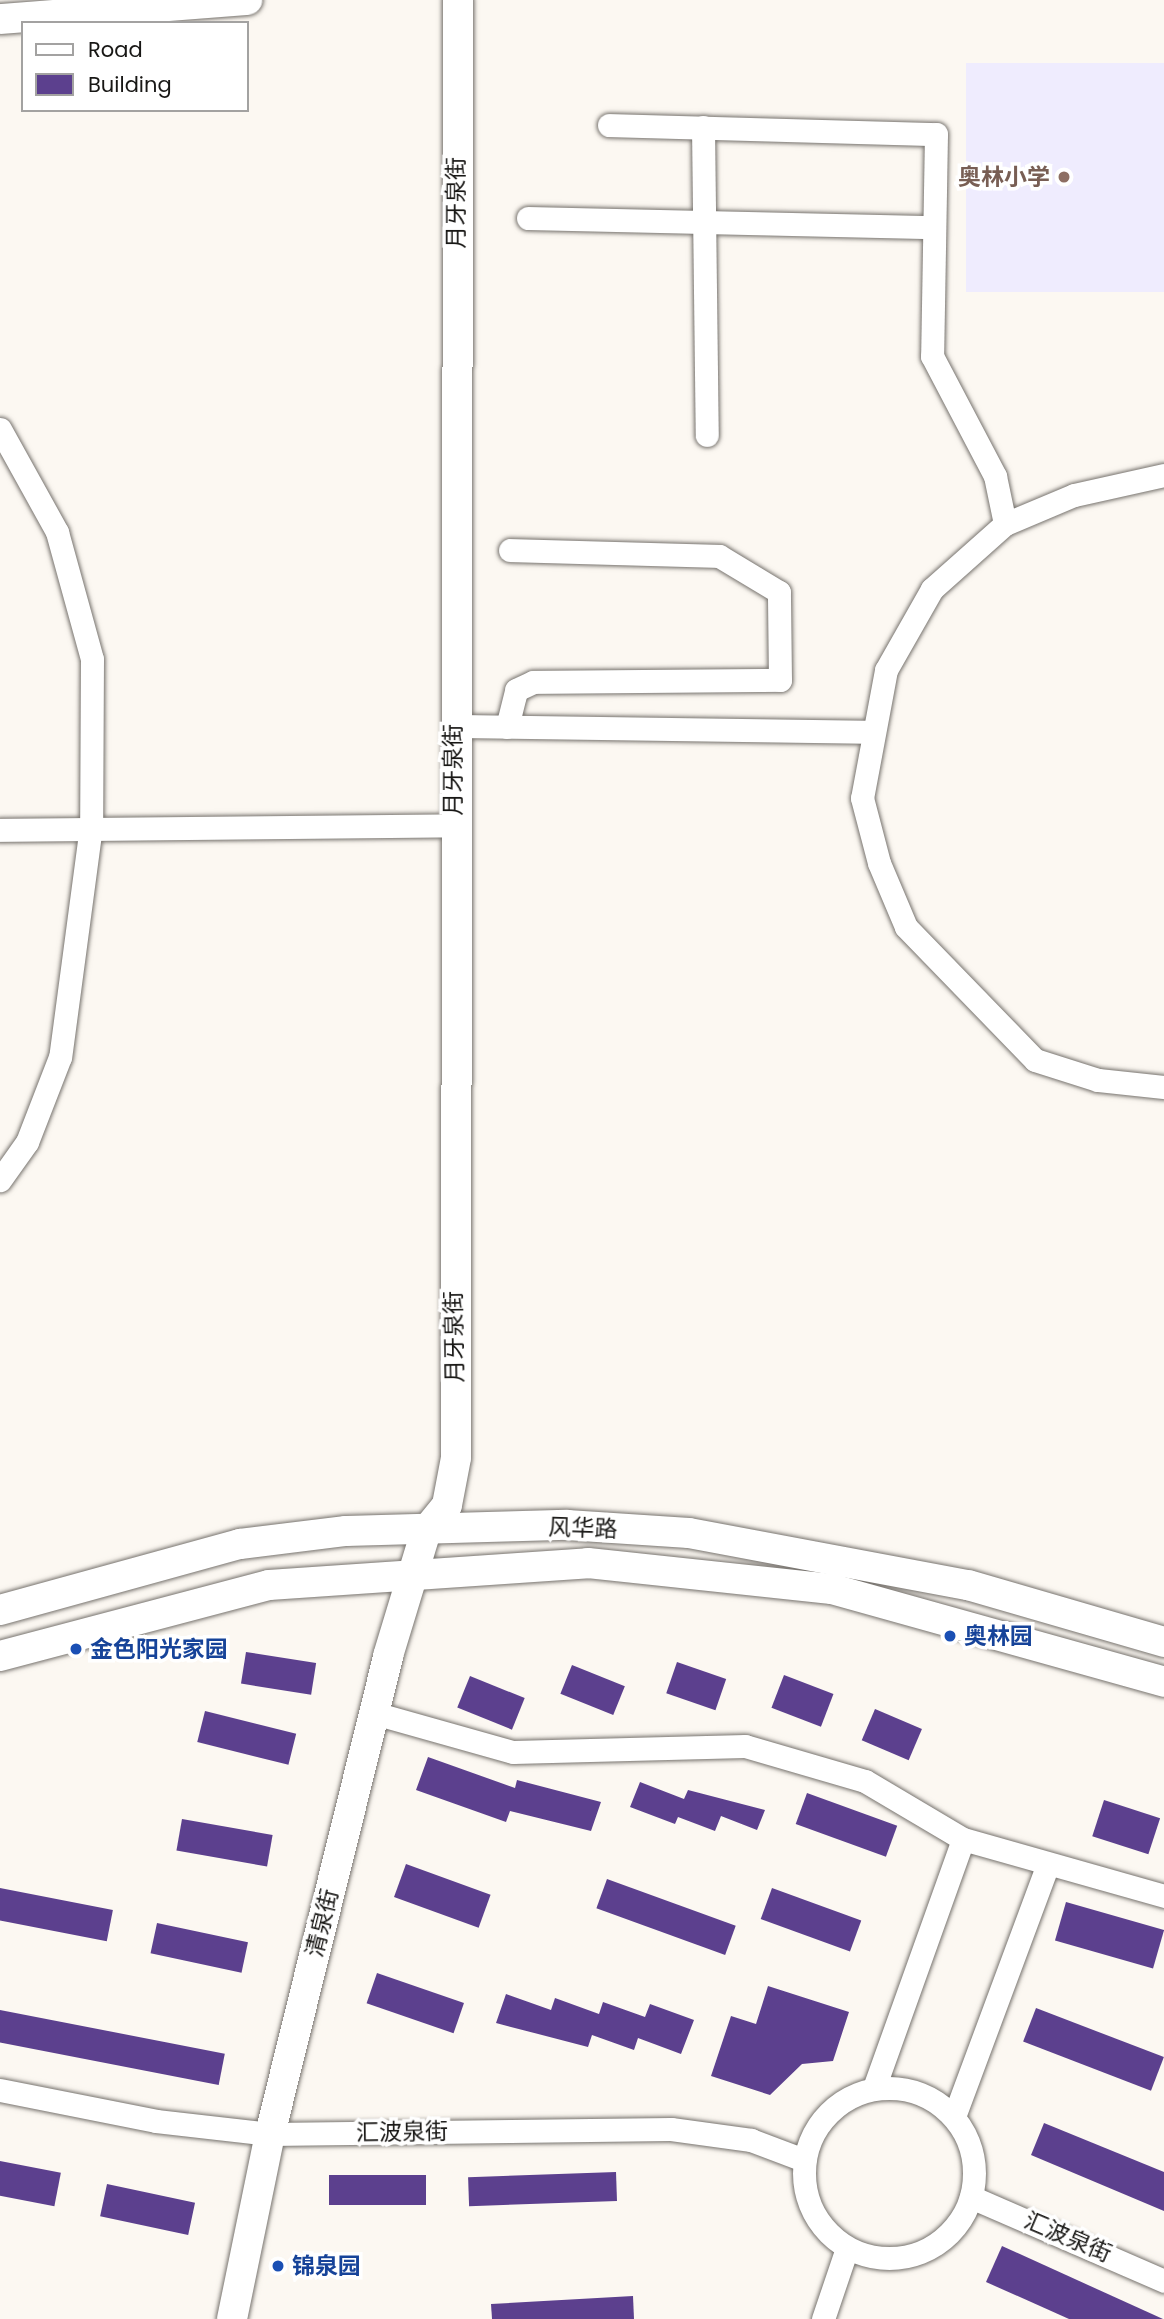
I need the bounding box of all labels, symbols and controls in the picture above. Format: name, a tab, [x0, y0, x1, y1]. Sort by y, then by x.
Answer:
legend	[21, 21, 248, 112]
text: Road	[88, 35, 143, 64]
text: Building	[88, 70, 172, 99]
street label: 月牙泉街	[442, 157, 470, 249]
place label: 奥林小学	[958, 163, 1050, 191]
marker: 奥林小学	[1056, 169, 1072, 185]
street label: 月牙泉街	[439, 724, 467, 816]
street label: 月牙泉街	[439, 1291, 469, 1383]
street label: 风华路	[548, 1513, 618, 1543]
place label: 奥林园	[964, 1622, 1033, 1650]
marker: 奥林园	[942, 1628, 958, 1644]
place label: 金色阳光家园	[90, 1635, 228, 1663]
marker: 金色阳光家园	[68, 1641, 84, 1657]
street label: 清泉街	[300, 1886, 344, 1960]
street label: 汇波泉街	[356, 2117, 448, 2147]
street label: 汇波泉街	[1020, 2206, 1116, 2268]
place label: 锦泉园	[292, 2252, 361, 2280]
marker: 锦泉园	[270, 2258, 286, 2274]

